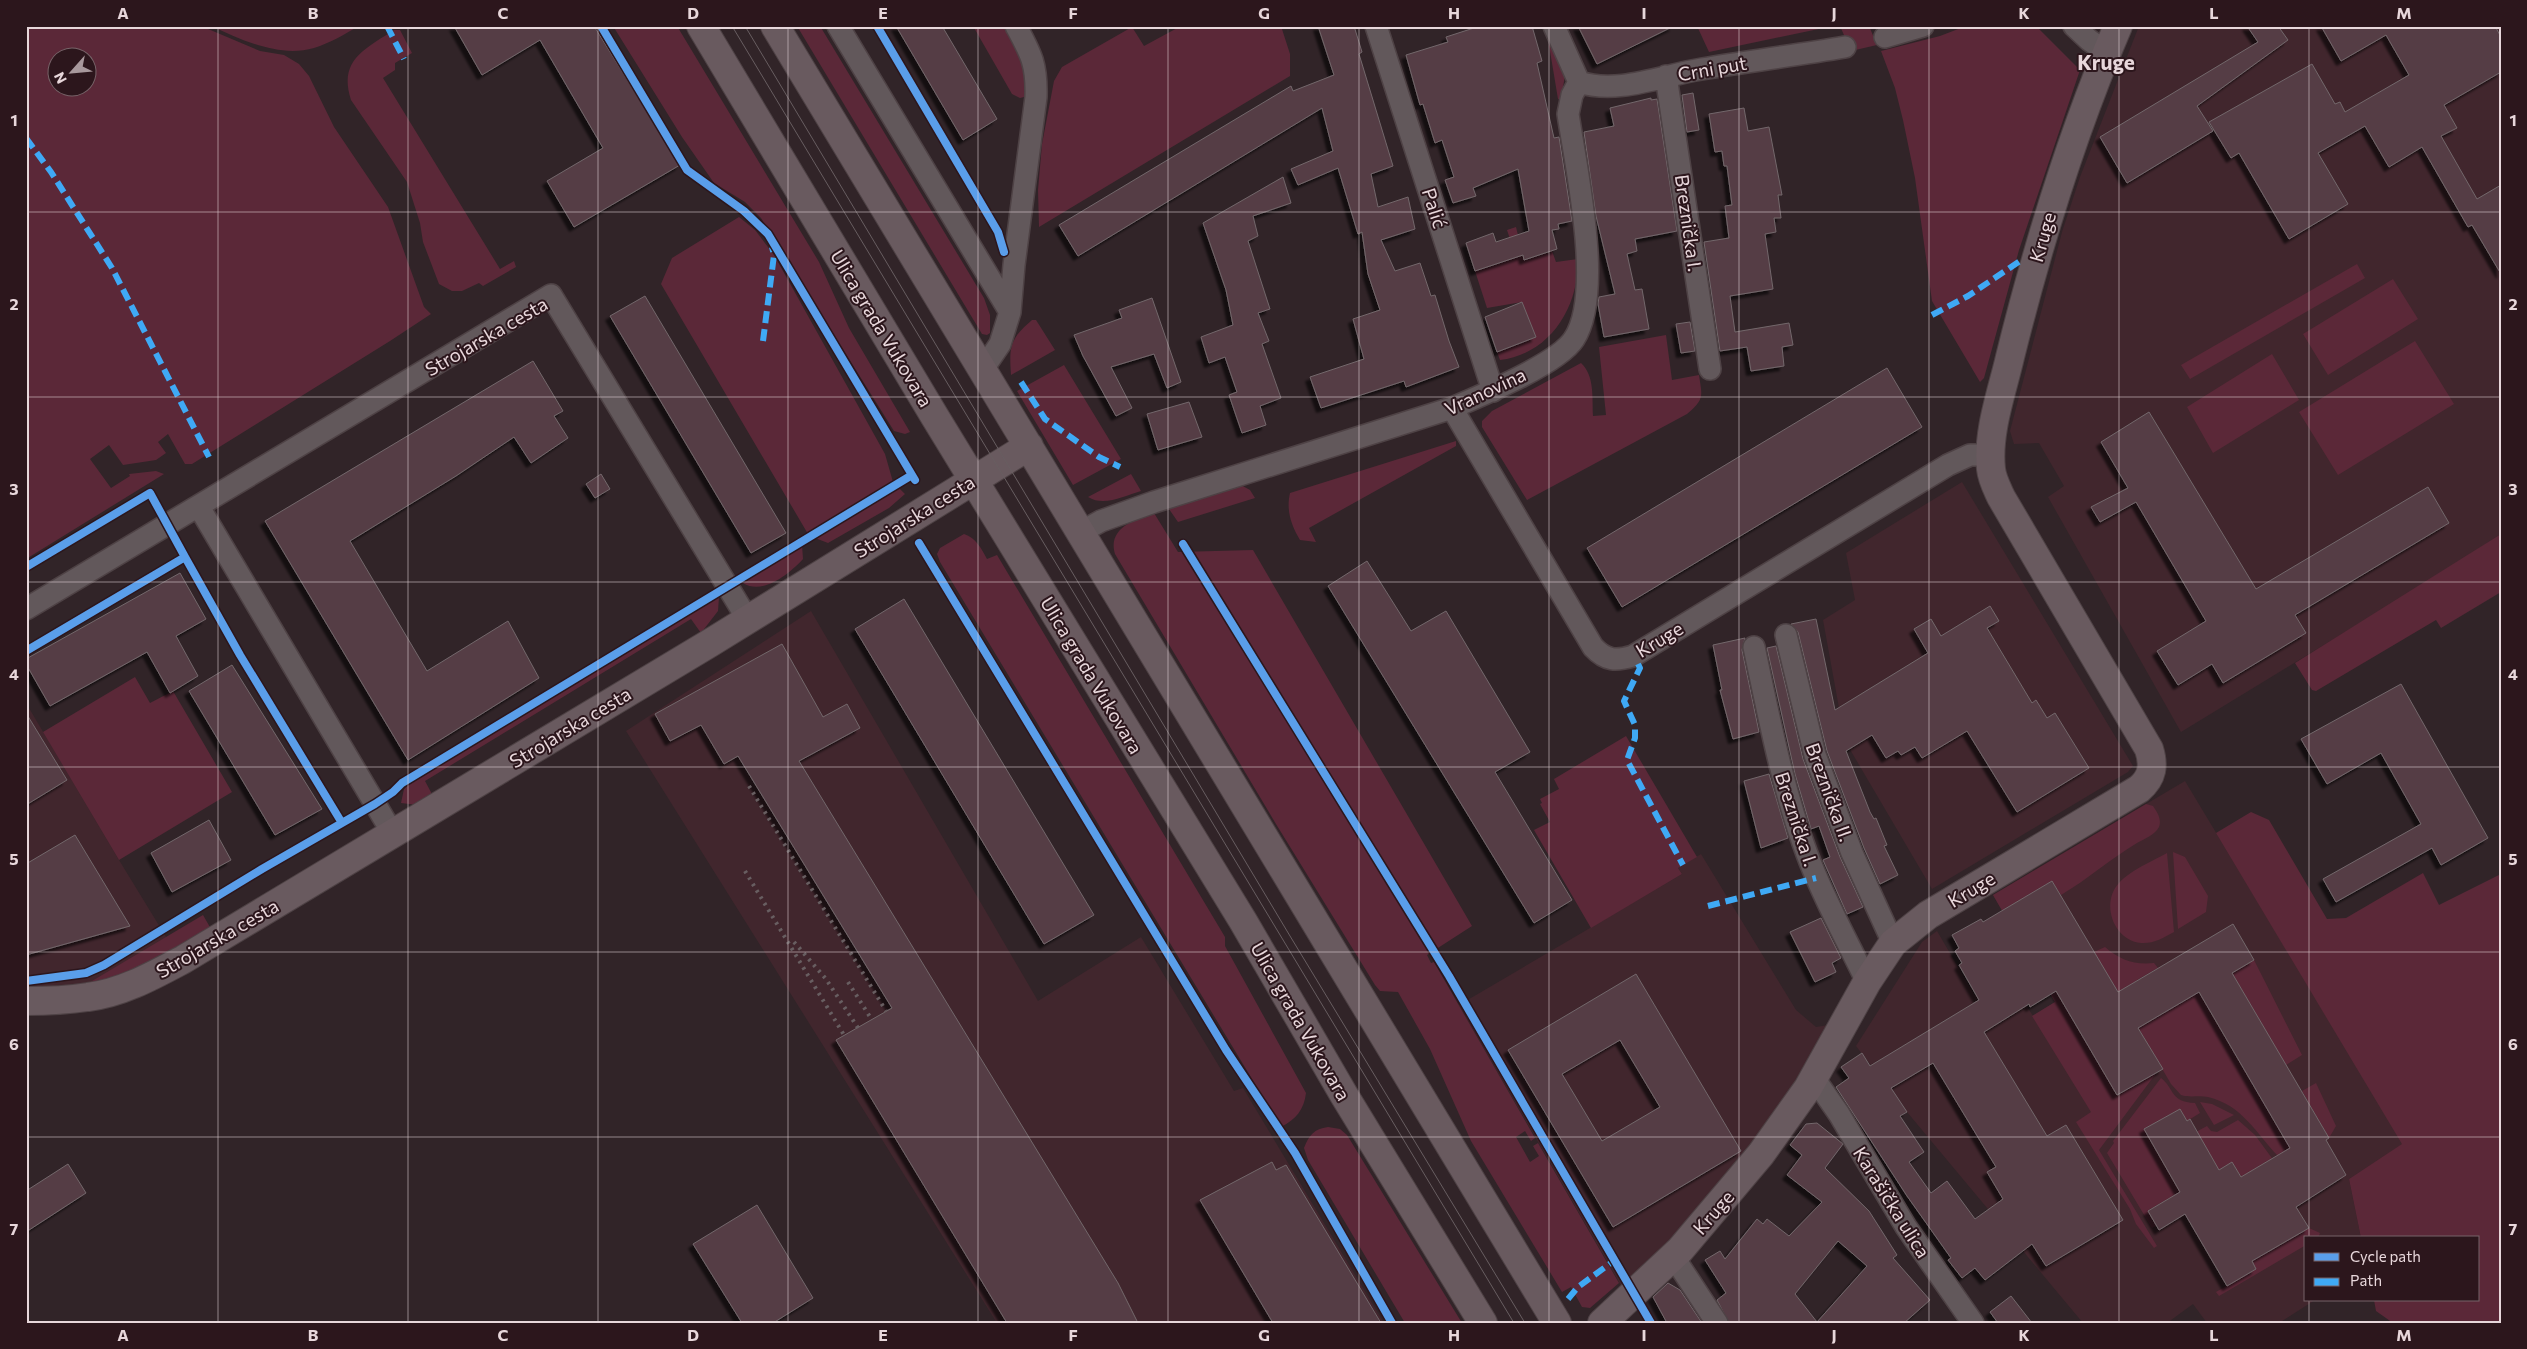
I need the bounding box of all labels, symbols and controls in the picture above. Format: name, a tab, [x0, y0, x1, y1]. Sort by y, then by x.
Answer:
text: A	[117, 3, 129, 22]
text: B	[308, 3, 319, 22]
text: C	[498, 3, 509, 22]
text: D	[687, 3, 699, 22]
text: E	[878, 3, 888, 22]
text: F	[1068, 3, 1078, 22]
text: G	[1258, 3, 1270, 22]
text: H	[1448, 3, 1460, 22]
text: I	[1641, 3, 1647, 22]
text: J	[1831, 3, 1837, 22]
text: K	[2018, 3, 2030, 22]
text: L	[2209, 3, 2219, 22]
text: M	[2396, 3, 2412, 22]
north arrow	[48, 48, 98, 98]
district label: Kruge	[2077, 49, 2135, 74]
street label: Crni put	[1676, 51, 1749, 85]
text: N	[50, 70, 70, 87]
text: 1	[10, 110, 18, 129]
text: 1	[2509, 110, 2517, 129]
street label: Breznička I.	[1671, 173, 1707, 273]
street label: Palić	[1418, 185, 1452, 231]
street label: Kruge	[2024, 209, 2060, 265]
street label: Ulica grada Vukovara	[826, 245, 938, 411]
street label: Strojarska cesta	[421, 292, 551, 380]
text: 2	[9, 294, 19, 313]
text: 2	[2508, 294, 2518, 313]
street label: Vranovina	[1441, 362, 1529, 420]
street label: Strojarska cesta	[850, 470, 978, 562]
text: 3	[9, 479, 19, 498]
text: 3	[2508, 479, 2518, 498]
street label: Ulica grada Vukovara	[1036, 592, 1148, 758]
street label: Kruge	[1631, 616, 1687, 662]
text: 4	[9, 664, 19, 683]
text: 4	[2508, 664, 2518, 683]
street label: Strojarska cesta	[505, 682, 635, 772]
street label: Breznička II.	[1802, 740, 1858, 844]
street label: Breznička I.	[1771, 769, 1823, 869]
text: 5	[9, 849, 19, 868]
text: 5	[2508, 849, 2518, 868]
street label: Kruge	[1943, 866, 1999, 912]
street label: Strojarska cesta	[152, 894, 282, 982]
street label: Ulica grada Vukovara	[1246, 938, 1356, 1104]
text: 6	[9, 1034, 19, 1053]
text: 6	[2508, 1034, 2518, 1053]
street label: Karašička ulica	[1849, 1142, 1935, 1262]
street label: Kruge	[1688, 1185, 1738, 1239]
text: 7	[10, 1219, 19, 1238]
text: 7	[2509, 1219, 2518, 1238]
legend	[2304, 1236, 2480, 1302]
text: Cycle path	[2350, 1247, 2421, 1265]
text: Path	[2350, 1271, 2382, 1289]
text: A	[117, 1325, 129, 1344]
text: B	[308, 1325, 319, 1344]
text: C	[498, 1325, 509, 1344]
text: D	[687, 1325, 699, 1344]
text: E	[878, 1325, 888, 1344]
text: F	[1068, 1325, 1078, 1344]
text: G	[1258, 1325, 1270, 1344]
text: H	[1448, 1325, 1460, 1344]
text: I	[1641, 1325, 1647, 1344]
text: J	[1831, 1325, 1837, 1344]
text: K	[2018, 1325, 2030, 1344]
text: L	[2209, 1325, 2219, 1344]
text: M	[2396, 1325, 2412, 1344]

